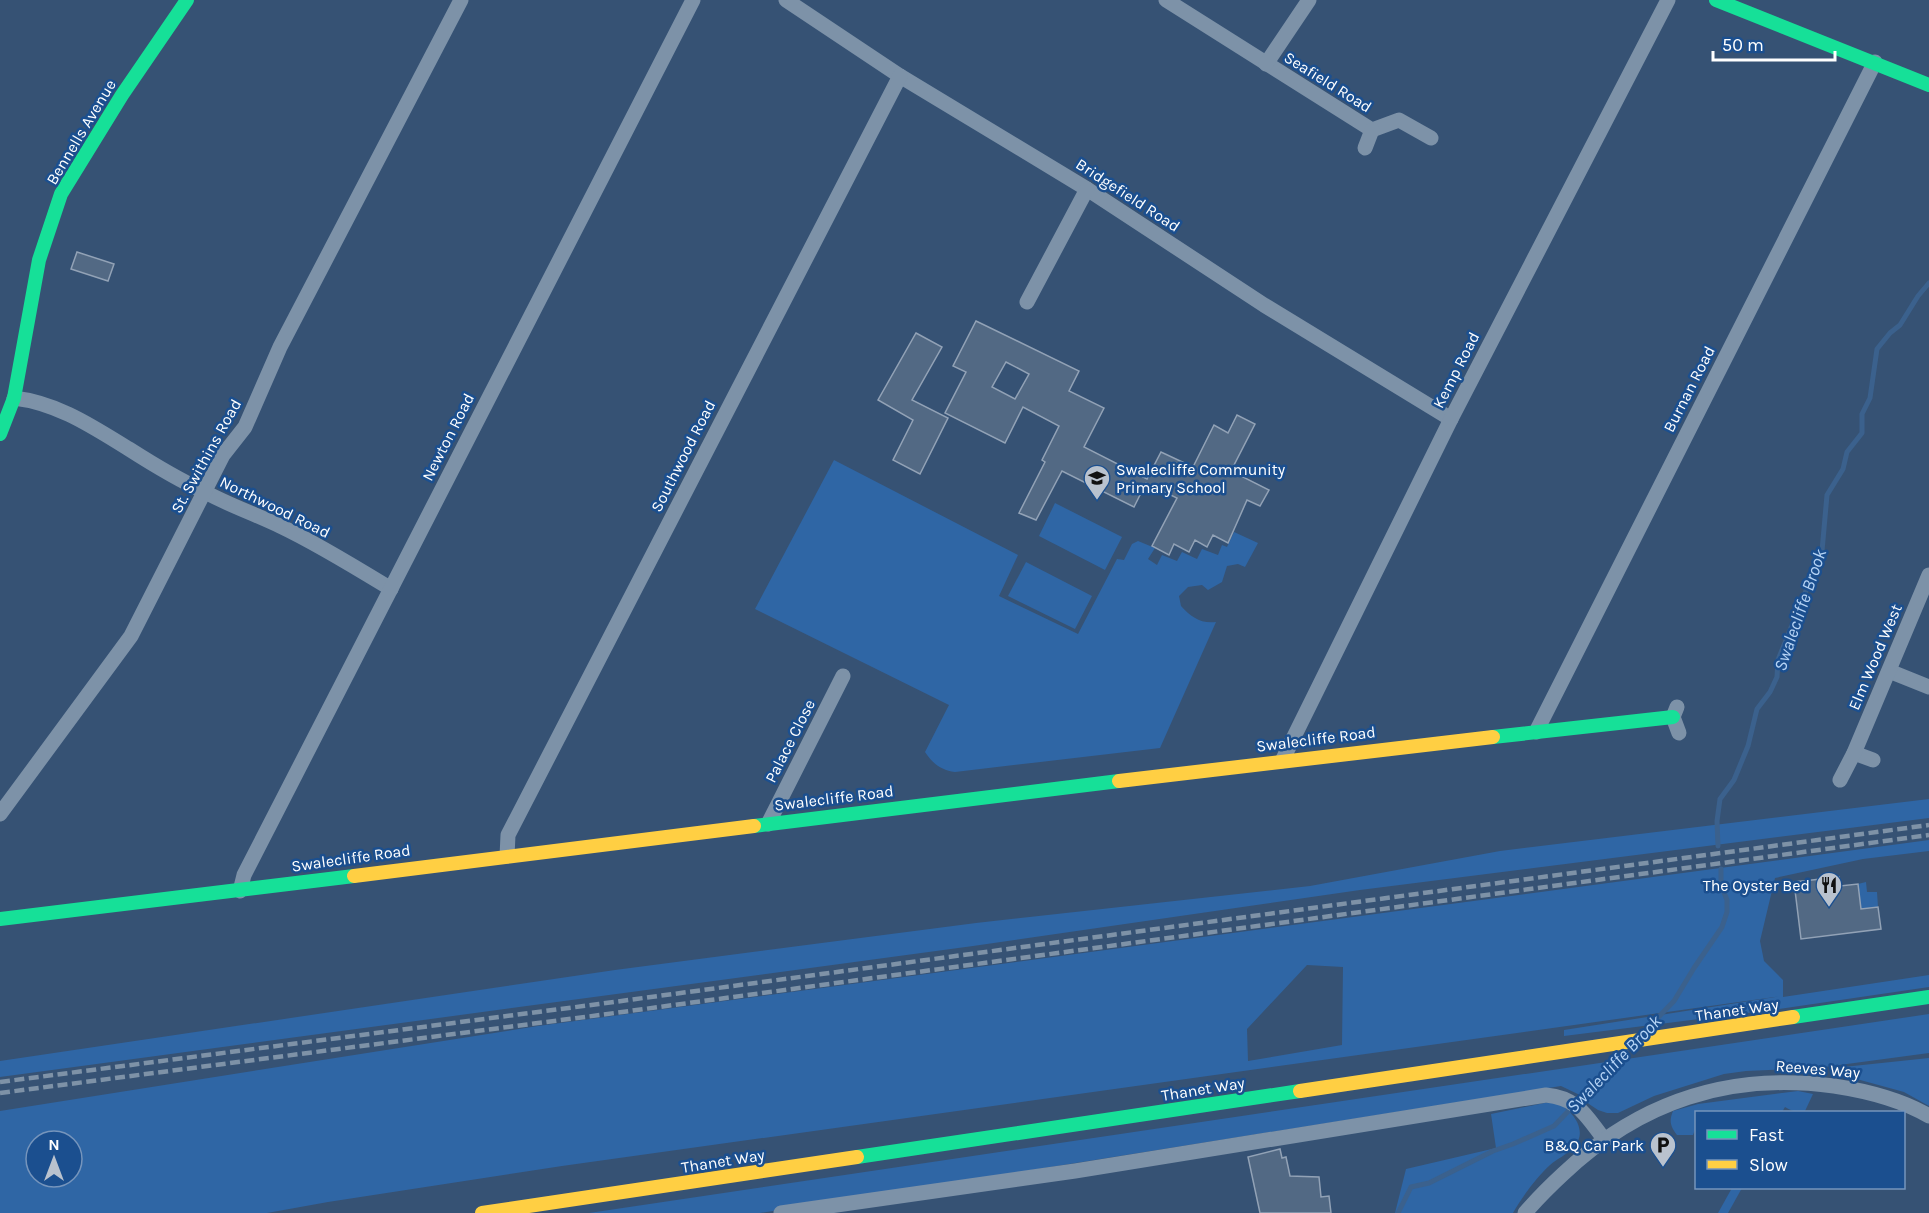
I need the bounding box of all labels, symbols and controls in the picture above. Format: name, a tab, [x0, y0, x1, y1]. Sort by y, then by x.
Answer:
scale bar	[1713, 24, 1834, 62]
text: 50 m	[1722, 34, 1764, 56]
street label: Seafield Road	[1281, 48, 1375, 116]
street label: Bennells Avenue	[42, 76, 120, 188]
street label: Bridgefield Road	[1072, 154, 1184, 236]
street label: Kemp Road	[1429, 329, 1483, 411]
street label: Burnan Road	[1659, 343, 1719, 435]
street label: Newton Road	[418, 390, 478, 484]
street label: St. Swithins Road	[167, 396, 245, 516]
street label: Southwood Road	[647, 397, 719, 515]
place label: Swalecliffe Community Primary School	[1116, 460, 1286, 497]
school or university icon: Swalecliffe Community Primary School	[1082, 463, 1112, 501]
street label: Northwood Road	[217, 472, 333, 542]
water label: Swalecliffe Brook	[1769, 545, 1831, 674]
street label: Elm Wood West	[1844, 601, 1906, 713]
street label: Palace Close	[761, 696, 819, 786]
street label: Swalecliffe Road	[1255, 722, 1377, 756]
street label: Swalecliffe Road	[773, 781, 895, 815]
street label: Swalecliffe Road	[290, 840, 412, 876]
restaurant icon: The Oyster Bed	[1814, 870, 1844, 908]
place label: The Oyster Bed	[1703, 876, 1810, 895]
street label: Thanet Way	[1694, 995, 1781, 1025]
water label: Swalecliffe Brook	[1562, 1010, 1667, 1118]
street label: Reeves Way	[1775, 1056, 1862, 1082]
street label: Thanet Way	[1160, 1073, 1247, 1105]
legend	[1695, 1111, 1905, 1189]
text: Fast	[1749, 1124, 1784, 1146]
north arrow	[24, 1129, 84, 1189]
parking icon: B&Q Car Park	[1648, 1130, 1678, 1168]
text: N	[48, 1135, 60, 1154]
place label: B&Q Car Park	[1545, 1136, 1644, 1155]
street label: Thanet Way	[680, 1145, 767, 1177]
text: Slow	[1749, 1154, 1788, 1176]

